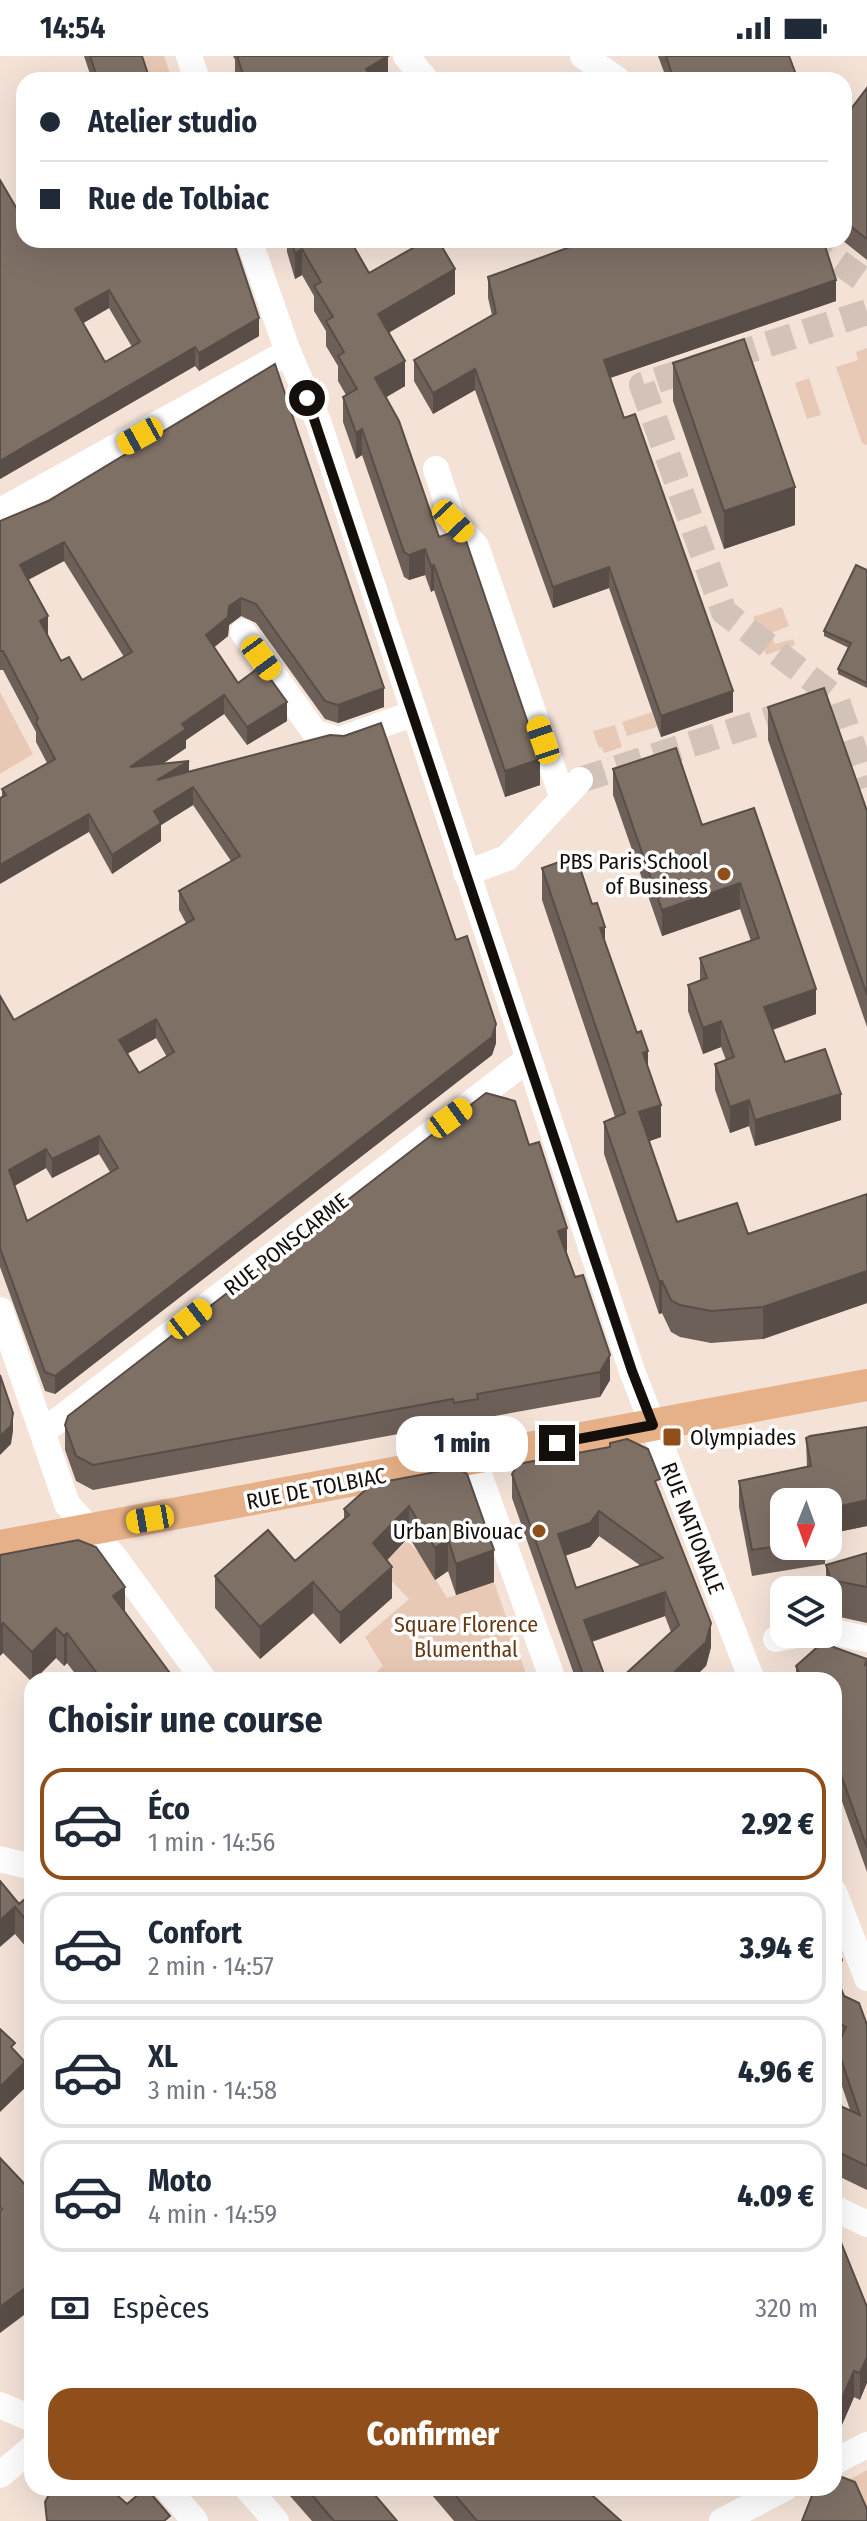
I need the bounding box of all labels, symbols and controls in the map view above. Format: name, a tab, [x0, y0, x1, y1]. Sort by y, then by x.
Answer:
text: 14:54	[40, 10, 105, 46]
text: Atelier studio	[88, 104, 257, 140]
text: Rue de Tolbiac	[88, 181, 269, 217]
route start	[289, 380, 325, 416]
car	[113, 414, 167, 458]
car	[428, 495, 478, 547]
car	[237, 632, 285, 684]
car	[524, 713, 562, 767]
place label: PBS Paris School of Business	[559, 848, 708, 900]
marker: PBS Paris School of Business	[715, 865, 733, 883]
car	[424, 1094, 476, 1142]
street label: RUE PONSCARME	[219, 1187, 354, 1301]
car	[164, 1295, 216, 1343]
callout: 1 min	[397, 1415, 529, 1471]
place label: Olympiades	[690, 1424, 796, 1451]
route end	[539, 1425, 575, 1461]
marker: Olympiades	[661, 1426, 683, 1448]
text: 1 min	[434, 1428, 490, 1459]
street label: RUE NATIONALE	[655, 1459, 730, 1598]
street label: RUE DE TOLBIAC	[244, 1462, 388, 1515]
north arrow	[770, 1488, 842, 1560]
map controls	[770, 1488, 842, 1648]
car	[124, 1503, 176, 1535]
place label: Urban Bivouac	[393, 1518, 524, 1545]
marker: Urban Bivouac	[530, 1522, 548, 1540]
button: layers	[770, 1576, 842, 1648]
park label: Square Florence Blumenthal	[394, 1611, 538, 1663]
text: Choisir une course	[48, 1698, 323, 1742]
icon: car	[52, 1788, 124, 1860]
text: Éco	[148, 1791, 190, 1827]
text: 2.92 €	[742, 1806, 814, 1842]
text: 1 min · 14:56	[148, 1827, 275, 1858]
icon: car	[52, 1912, 124, 1984]
text: Confort	[148, 1915, 242, 1951]
text: 3.94 €	[740, 1930, 814, 1966]
text: 2 min · 14:57	[148, 1951, 274, 1982]
icon: car	[52, 2036, 124, 2108]
text: XL	[148, 2039, 178, 2075]
text: 4.96 €	[738, 2054, 814, 2090]
text: 3 min · 14:58	[148, 2075, 277, 2106]
icon: car	[52, 2160, 124, 2232]
text: Moto	[148, 2163, 212, 2199]
text: 4.09 €	[737, 2178, 814, 2214]
text: 4 min · 14:59	[148, 2199, 277, 2230]
icon: cash	[48, 2286, 92, 2330]
text: Espèces	[112, 2290, 209, 2326]
text: 320 m	[755, 2293, 818, 2324]
button: Confirmer	[48, 2388, 818, 2480]

